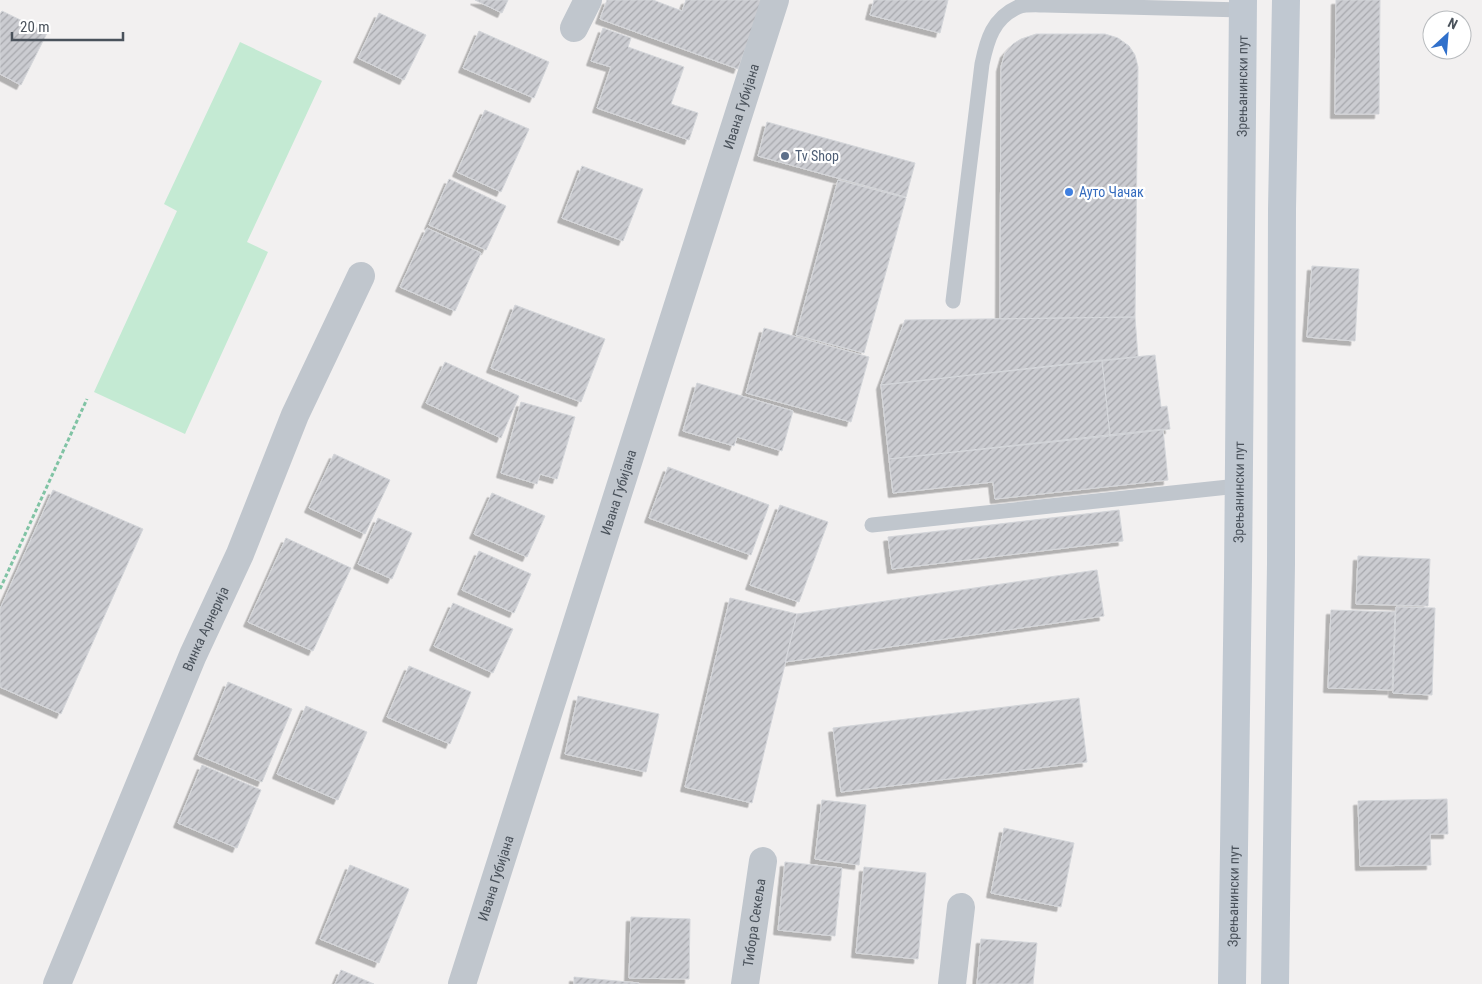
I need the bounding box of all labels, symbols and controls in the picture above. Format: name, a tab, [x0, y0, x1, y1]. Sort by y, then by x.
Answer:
scale bar	[12, 10, 124, 42]
north arrow	[1422, 10, 1472, 60]
text: N	[1445, 14, 1460, 32]
text: 20 m	[20, 18, 50, 36]
street label: Зрењанински пут	[1234, 35, 1251, 137]
street label: Ивана Губијана	[720, 62, 762, 151]
place label: Tv Shop	[795, 148, 839, 164]
marker: Tv Shop	[779, 150, 791, 162]
place label: Ауто Чачак	[1079, 184, 1144, 200]
marker: Ауто Чачак	[1063, 186, 1075, 198]
street label: Зрењанински пут	[1230, 441, 1247, 543]
street label: Ивана Губијана	[597, 448, 639, 537]
street label: Винка Арнерија	[179, 584, 232, 673]
street label: Ивана Губијана	[475, 834, 517, 923]
street label: Зрењанински пут	[1225, 845, 1242, 947]
street label: Тибора Секеља	[740, 877, 768, 968]

